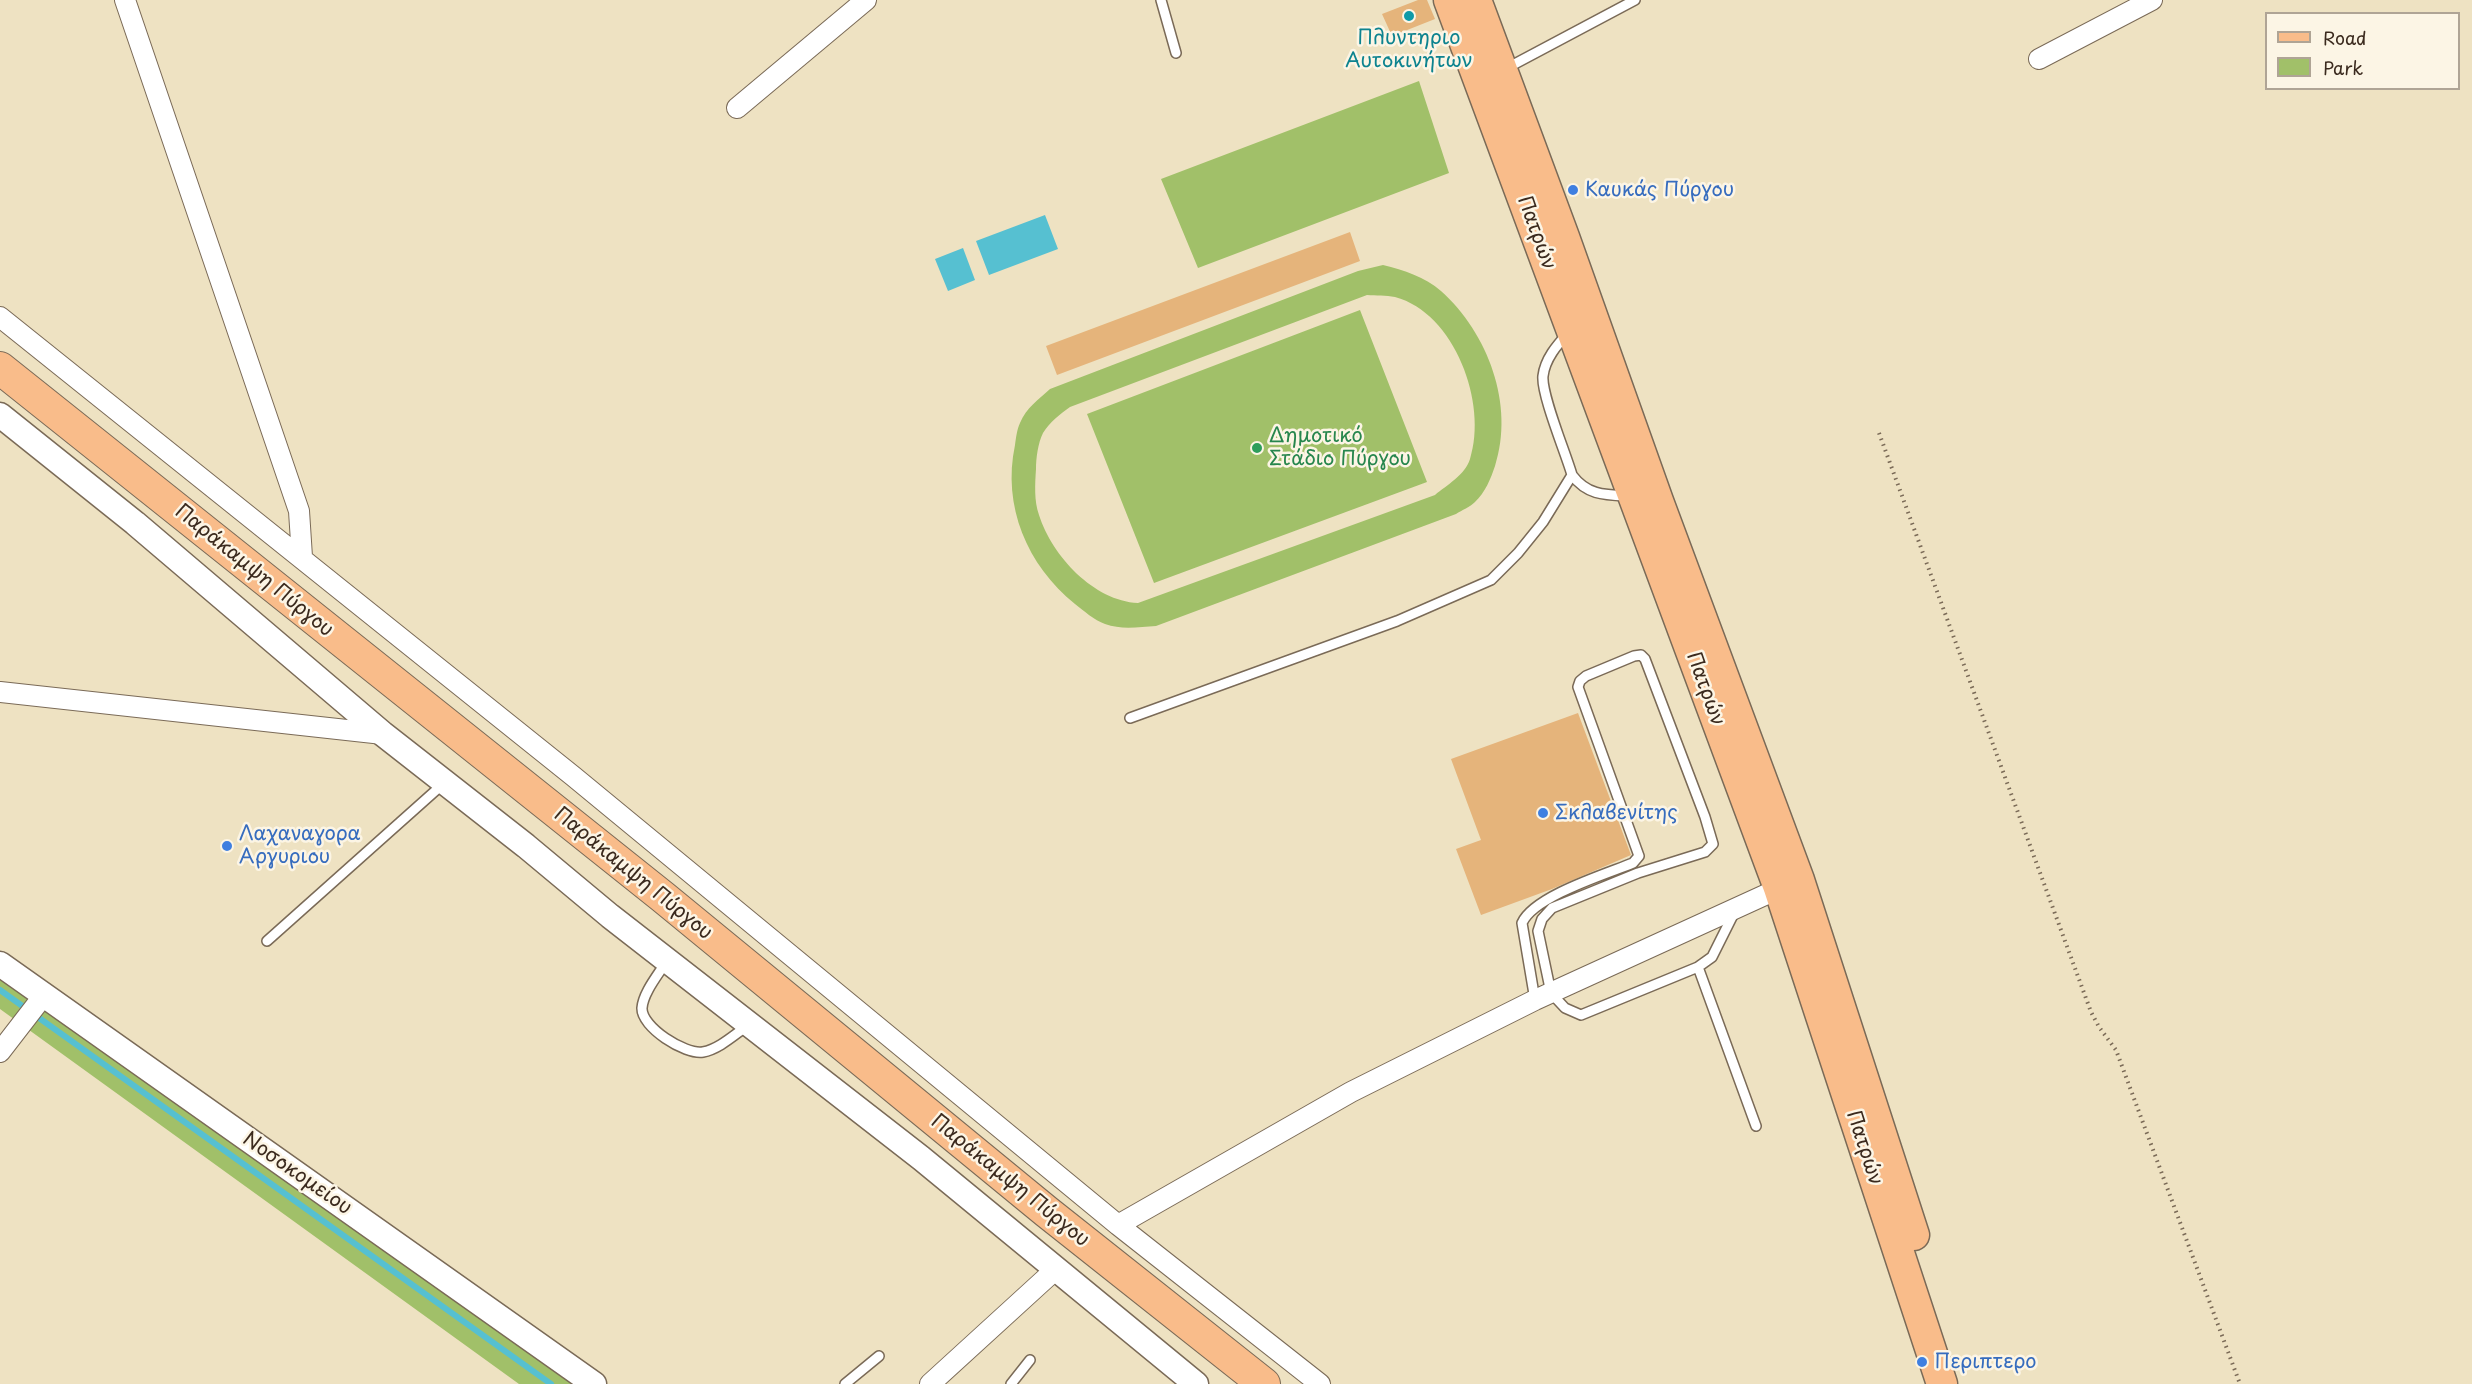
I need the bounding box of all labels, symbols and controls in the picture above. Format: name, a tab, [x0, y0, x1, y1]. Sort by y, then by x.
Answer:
marker: Πλυντηριο Αυτοκινήτων	[1402, 9, 1416, 23]
legend	[2265, 12, 2460, 90]
text: Road	[2323, 24, 2367, 51]
place label: Πλυντηριο Αυτοκινήτων	[1345, 26, 1473, 73]
text: Park	[2323, 54, 2363, 81]
place label: Καυκάς Πύργου	[1585, 178, 1734, 202]
marker: Καυκάς Πύργου	[1566, 183, 1580, 197]
street label: Πατρών	[1512, 193, 1560, 273]
place label: Δημοτικό Στάδιο Πύργου	[1269, 424, 1411, 471]
marker: Δημοτικό Στάδιο Πύργου	[1250, 441, 1264, 455]
street label: Παράκαμψη Πύργου	[170, 500, 338, 642]
street label: Πατρών	[1681, 649, 1729, 729]
place label: Σκλαβενίτης	[1555, 801, 1678, 825]
street label: Παράκαμψη Πύργου	[549, 803, 717, 945]
marker: Σκλαβενίτης	[1536, 806, 1550, 820]
place label: Λαχαναγορα Αργυριου	[239, 822, 361, 869]
marker: Λαχαναγορα Αργυριου	[220, 839, 234, 853]
street label: Πατρών	[1841, 1108, 1887, 1188]
street label: Παράκαμψη Πύργου	[926, 1110, 1094, 1252]
street label: Νοσοκομείου	[238, 1128, 356, 1220]
place label: Περιπτερο	[1934, 1350, 2037, 1374]
marker: Περιπτερο	[1915, 1355, 1929, 1369]

